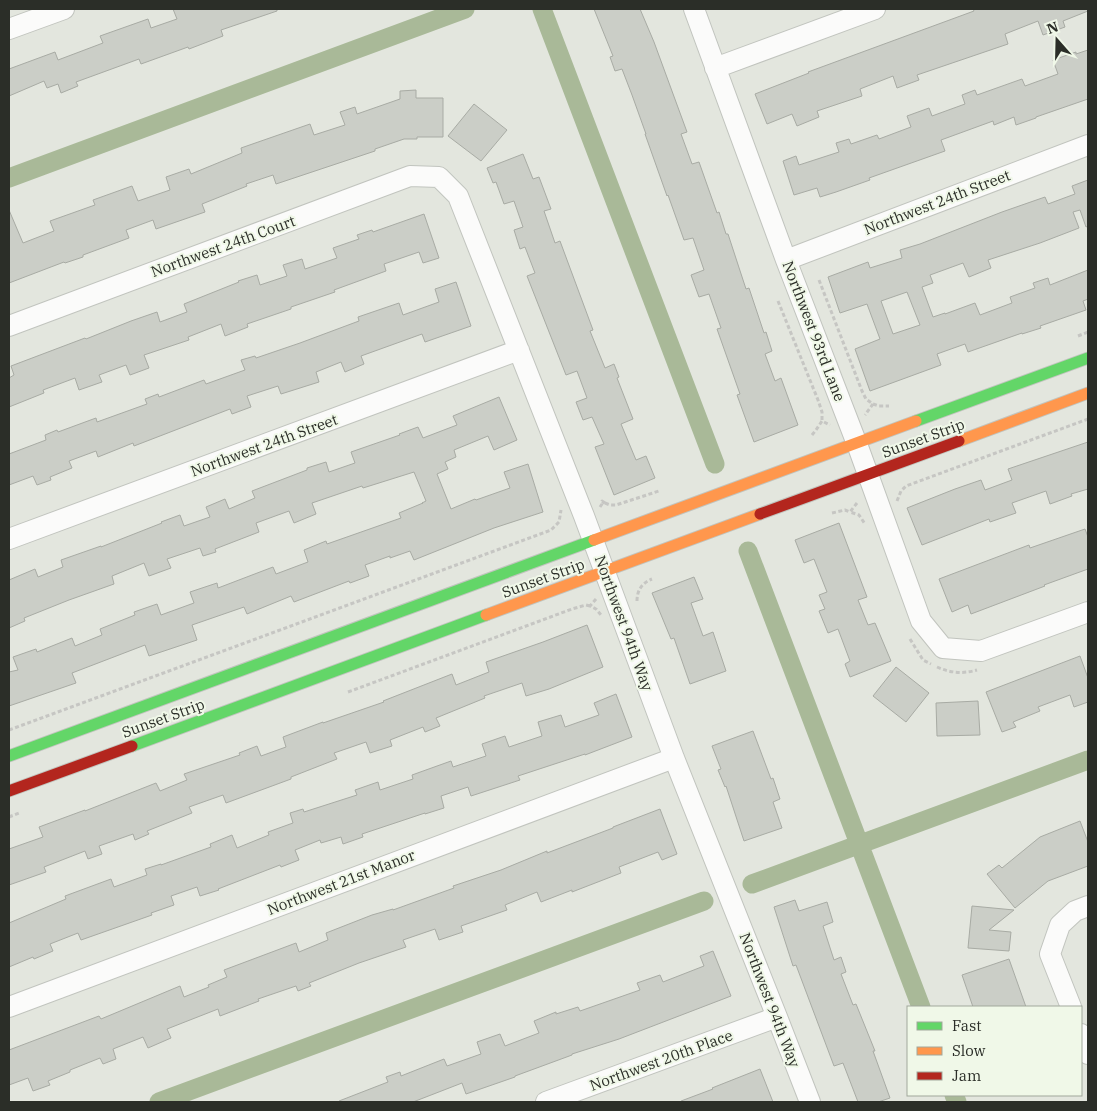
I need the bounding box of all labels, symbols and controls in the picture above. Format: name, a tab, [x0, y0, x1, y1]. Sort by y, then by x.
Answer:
north arrow	[1032, 15, 1082, 65]
text: N	[1044, 17, 1061, 38]
street label: Northwest 24th Street	[861, 165, 1013, 239]
street label: Northwest 24th Court	[148, 211, 298, 281]
street label: Northwest 93rd Lane	[778, 258, 850, 404]
street label: Northwest 24th Street	[188, 410, 340, 480]
street label: Sunset Strip	[879, 414, 967, 462]
street label: Northwest 94th Way	[591, 553, 657, 693]
street label: Sunset Strip	[499, 554, 587, 602]
street label: Sunset Strip	[119, 694, 207, 742]
street label: Northwest 21st Manor	[264, 845, 418, 919]
street label: Northwest 94th Way	[736, 930, 804, 1070]
legend	[907, 1006, 1082, 1096]
text: Fast	[952, 1016, 982, 1035]
street label: Northwest 20th Place	[587, 1025, 735, 1095]
text: Slow	[952, 1041, 986, 1060]
text: Jam	[952, 1066, 981, 1085]

